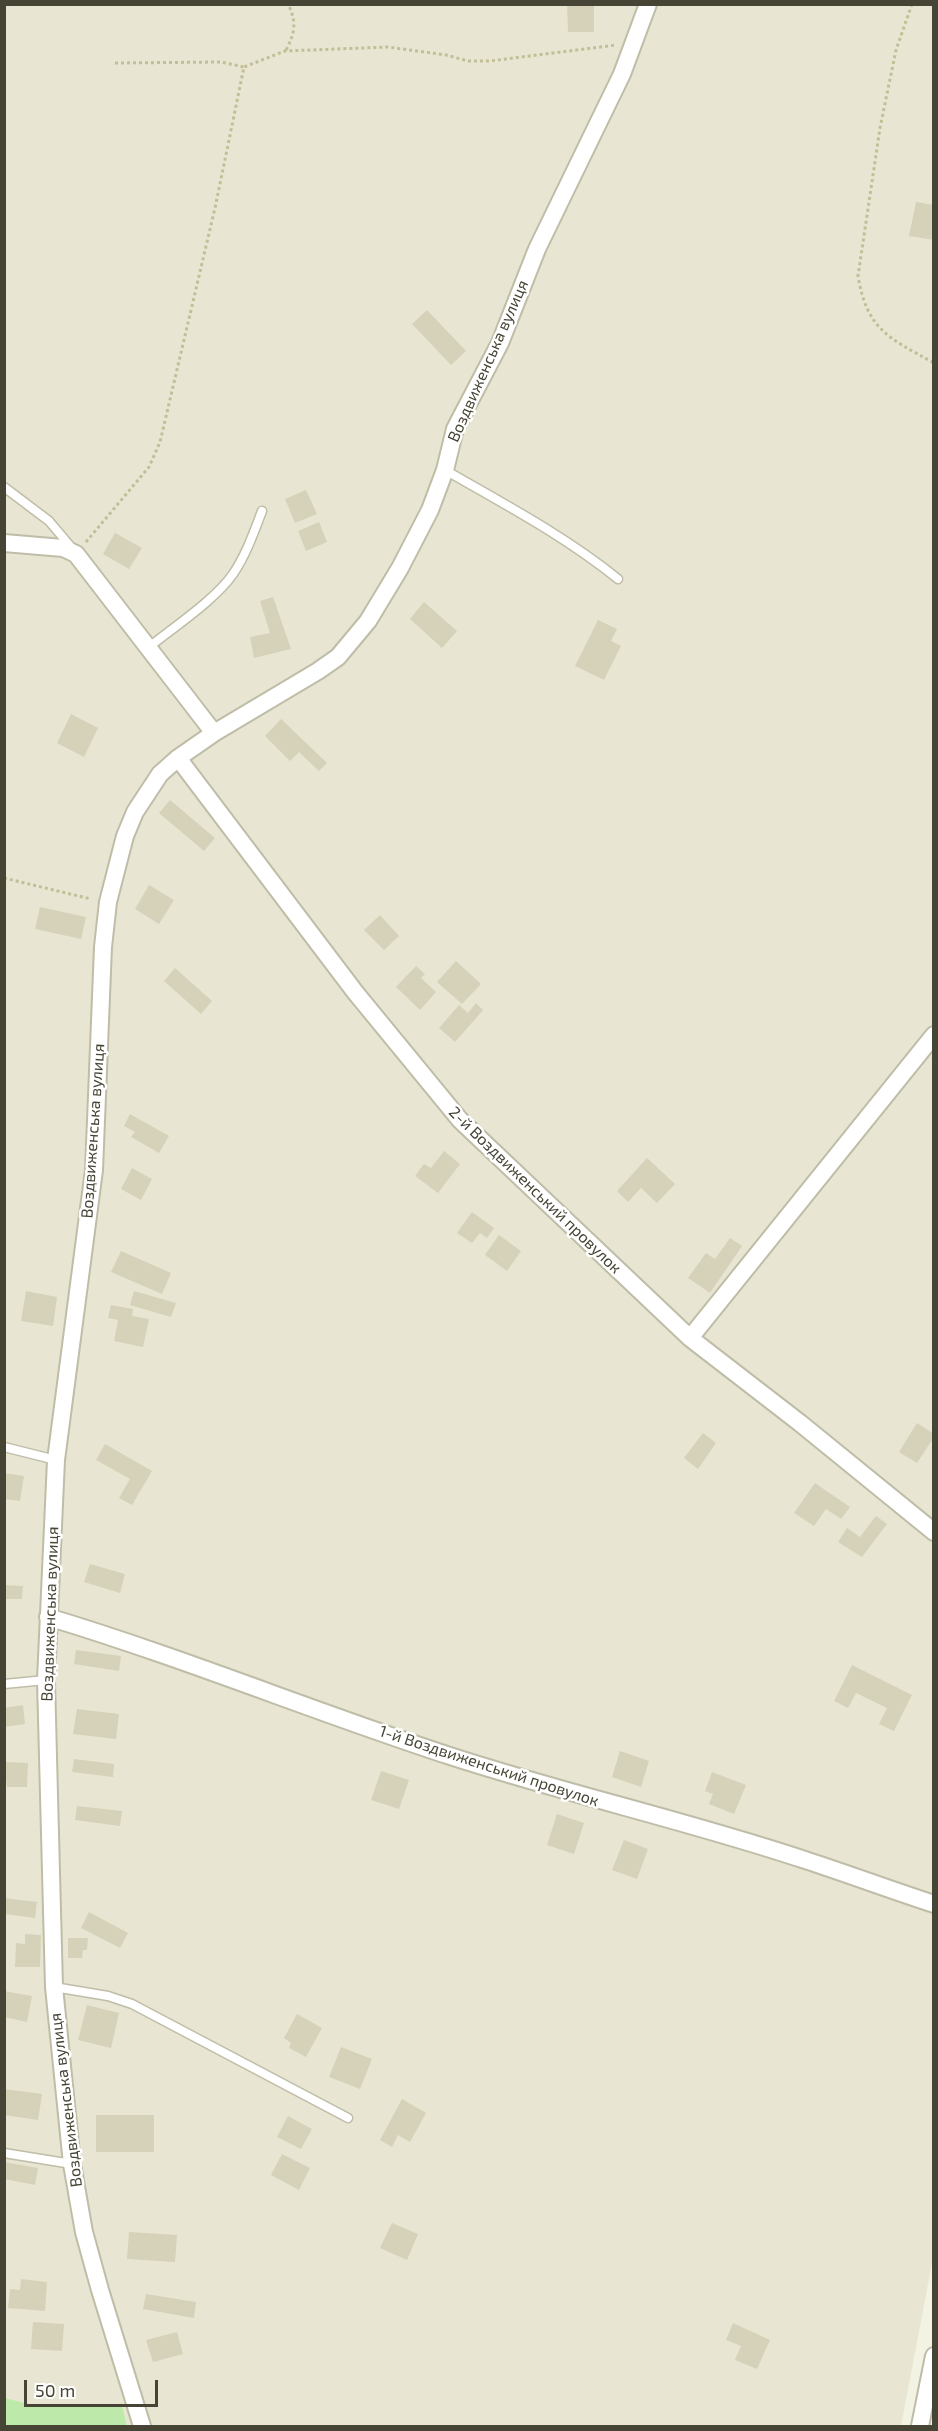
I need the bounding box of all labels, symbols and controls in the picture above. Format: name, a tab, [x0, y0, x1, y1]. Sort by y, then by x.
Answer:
street label: Воздвиженська вулиця	[444, 277, 532, 445]
street label: Воздвиженська вулиця	[77, 1043, 109, 1219]
street label: 2-й Воздвиженський провулок	[445, 1102, 625, 1278]
street label: Воздвиженська вулиця	[37, 1526, 63, 1702]
street label: 1-й Воздвиженський провулок	[377, 1721, 601, 1811]
street label: Воздвиженська вулиця	[46, 2012, 86, 2188]
scale bar	[27, 2368, 160, 2406]
text: 50 m	[35, 2379, 75, 2401]

